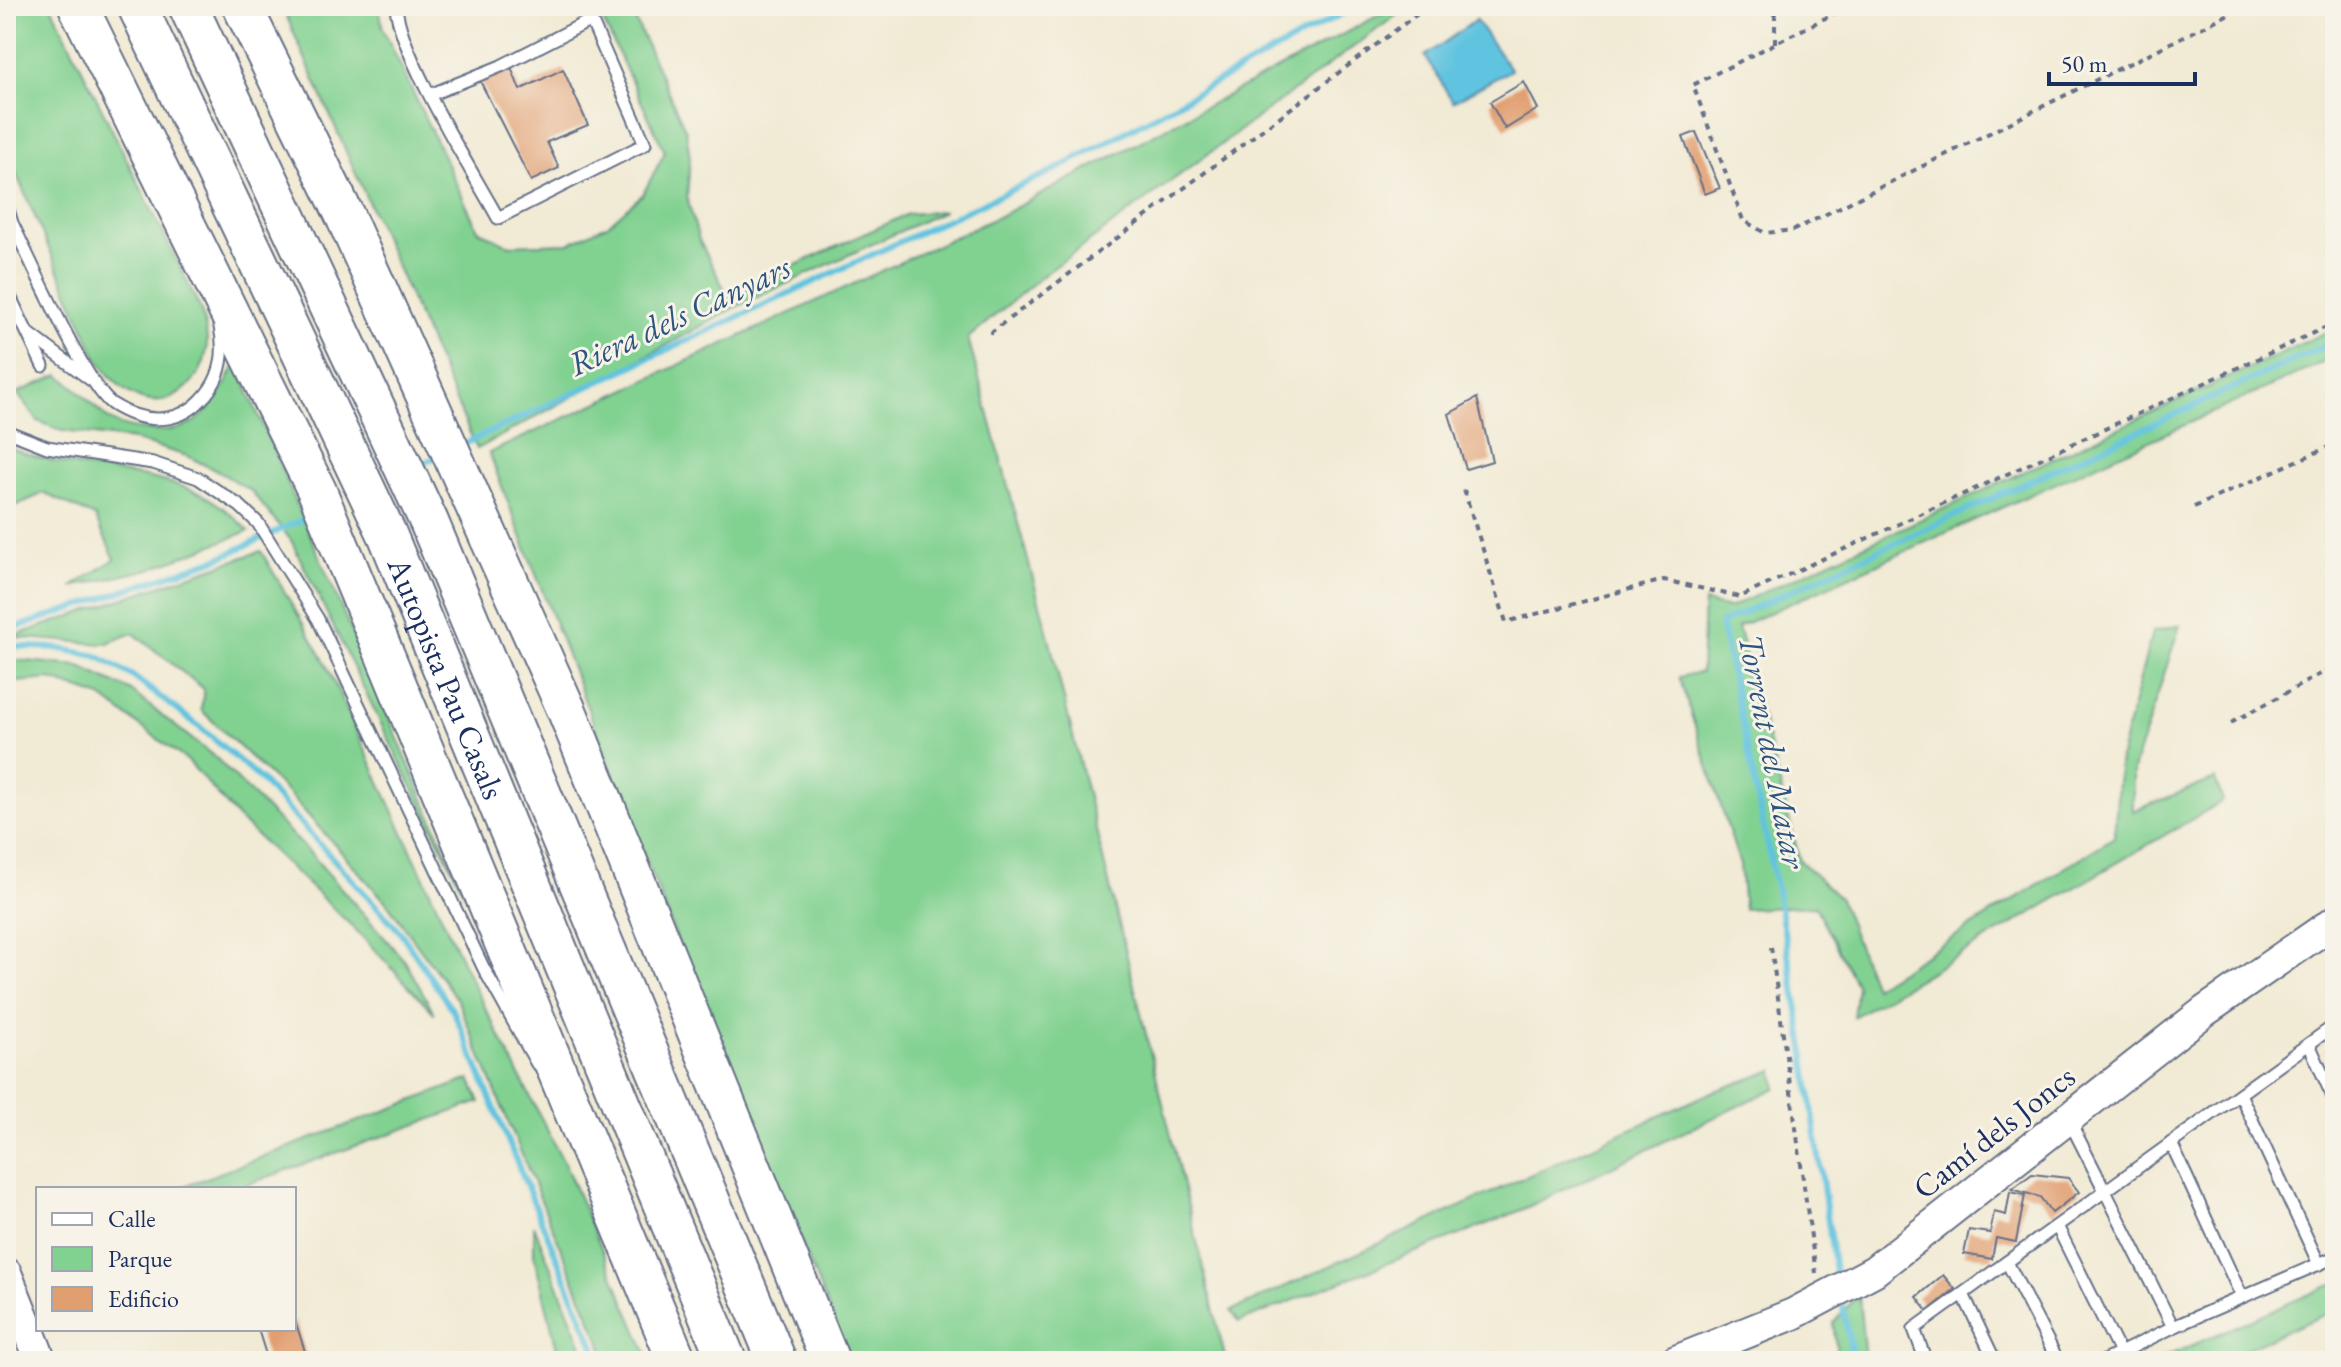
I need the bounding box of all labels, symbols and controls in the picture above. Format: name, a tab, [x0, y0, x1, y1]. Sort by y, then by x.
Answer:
scale bar	[2049, 36, 2195, 86]
text: 50 m	[2061, 48, 2108, 79]
water label: Riera dels Canyars	[561, 244, 798, 386]
street label: Autopista Pau Casals	[377, 550, 515, 805]
water label: Torrent del Matar	[1729, 630, 1818, 874]
street label: Camí dels Joncs	[1904, 1056, 2084, 1208]
legend	[36, 1187, 296, 1331]
text: Calle	[108, 1203, 156, 1234]
text: Parque	[108, 1243, 172, 1274]
text: Edificio	[108, 1283, 179, 1314]

